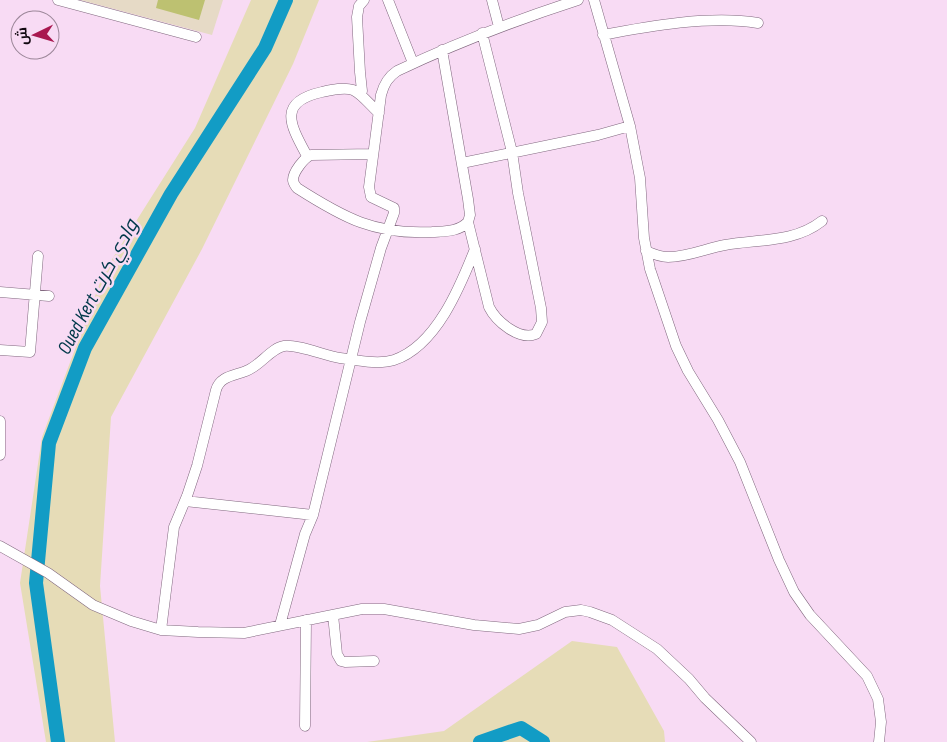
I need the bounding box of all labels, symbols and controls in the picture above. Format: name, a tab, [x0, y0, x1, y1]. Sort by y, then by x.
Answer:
north arrow	[10, 10, 60, 60]
text: ش	[13, 26, 32, 46]
water label: Oued Kert وادي كرت	[52, 214, 147, 360]

